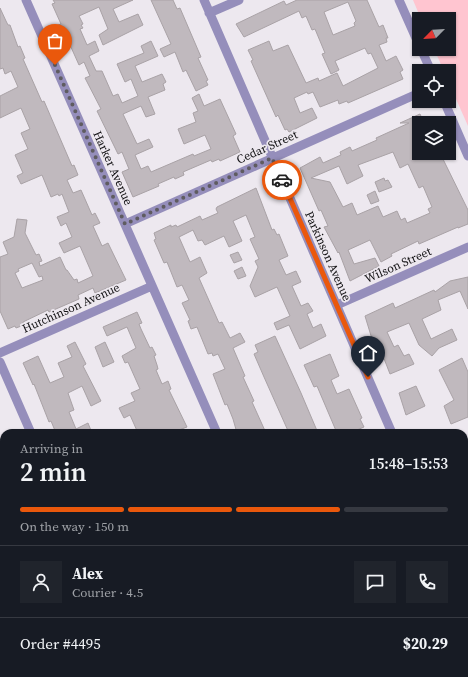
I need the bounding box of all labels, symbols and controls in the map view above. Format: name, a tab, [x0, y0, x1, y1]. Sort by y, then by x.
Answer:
north arrow	[412, 12, 456, 56]
map controls	[412, 12, 456, 160]
pin	[38, 24, 72, 65]
icon: bag	[44, 30, 66, 52]
button: locate	[412, 64, 456, 108]
button: layers	[412, 116, 456, 160]
street label: Cedar Street	[234, 126, 300, 168]
street label: Harker Avenue	[89, 128, 137, 208]
courier	[262, 160, 302, 200]
icon: car	[271, 169, 293, 191]
street label: Parkinson Avenue	[301, 209, 355, 303]
street label: Wilson Street	[362, 243, 434, 287]
street label: Hutchinson Avenue	[20, 279, 122, 337]
pin	[351, 336, 385, 377]
icon: home	[357, 342, 379, 364]
text: Arriving in	[20, 440, 83, 457]
text: 15:48–15:53	[369, 453, 448, 474]
text: 2 min	[20, 454, 87, 490]
text: On the way · 150 m	[20, 518, 129, 535]
button: person	[20, 561, 62, 603]
button: chat	[354, 561, 396, 603]
button: phone	[406, 561, 448, 603]
text: Alex	[72, 563, 103, 584]
text: Courier · 4.5	[72, 584, 143, 601]
text: Order #4495	[20, 633, 101, 654]
text: $20.29	[403, 633, 448, 654]

